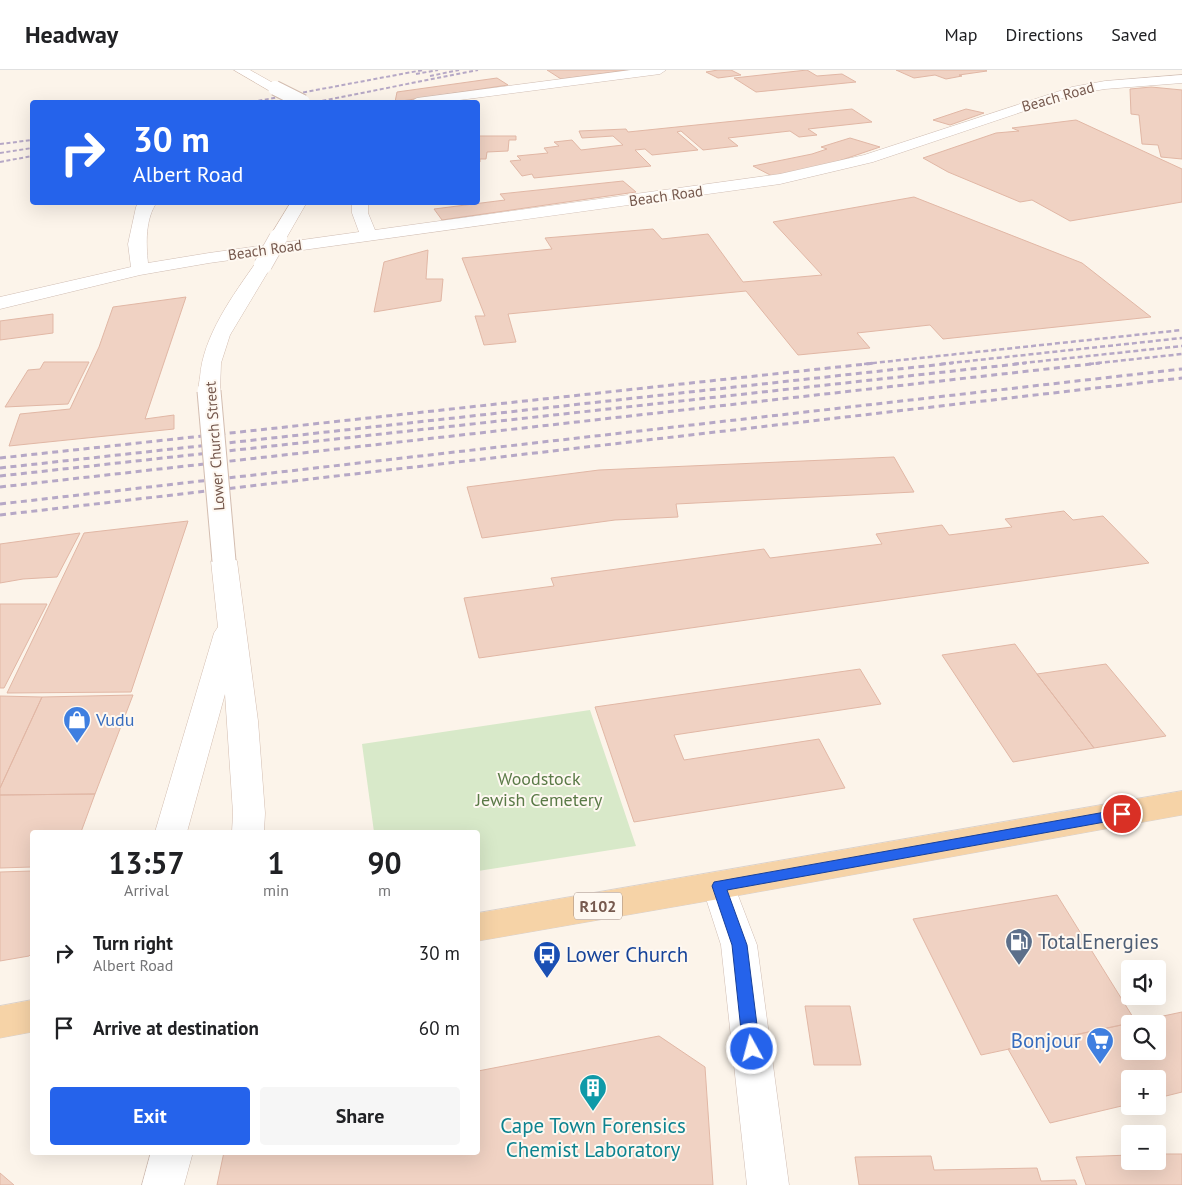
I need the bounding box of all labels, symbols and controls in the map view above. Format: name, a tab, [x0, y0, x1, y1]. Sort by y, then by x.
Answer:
text: Headway	[25, 19, 118, 50]
text: Map	[945, 23, 977, 46]
text: Directions	[1005, 23, 1083, 46]
text: Saved	[1111, 23, 1157, 46]
street label: Beach Road	[1019, 77, 1096, 116]
text: 30 m	[133, 116, 210, 162]
icon: right	[50, 120, 115, 185]
text: Albert Road	[133, 160, 243, 188]
street label: Beach Road	[628, 181, 704, 210]
street label: Beach Road	[227, 235, 303, 264]
street label: Lower Church Street	[201, 381, 228, 511]
shop icon: Vudu	[62, 705, 92, 744]
place label: Vudu	[95, 708, 134, 731]
park label: Woodstock Jewish Cemetery	[475, 767, 603, 811]
pin	[1101, 793, 1143, 835]
icon: arrive	[1108, 800, 1136, 828]
text: 13:57	[108, 843, 185, 882]
text: 1	[268, 843, 285, 882]
text: 90	[367, 843, 402, 882]
text: Arrival	[124, 880, 169, 900]
text: min	[263, 880, 289, 900]
text: m	[378, 880, 391, 900]
road number: R102	[574, 892, 622, 919]
fuel station icon: TotalEnergies	[1004, 927, 1034, 966]
place label: TotalEnergies	[1038, 928, 1159, 955]
text: Turn right	[93, 931, 173, 955]
icon: right	[50, 939, 78, 967]
bus stop icon: Lower Church	[532, 940, 562, 979]
text: 30 m	[419, 941, 460, 965]
place label: Lower Church	[566, 941, 688, 968]
text: Albert Road	[93, 955, 173, 975]
map controls	[1121, 960, 1166, 1170]
button: sound	[1121, 960, 1166, 1005]
icon: arrive	[50, 1014, 78, 1042]
button: search	[1121, 1015, 1166, 1060]
text: Arrive at destination	[93, 1016, 259, 1040]
text: 60 m	[419, 1016, 460, 1040]
position arrow	[725, 1022, 777, 1074]
supermarket icon: Bonjour	[1085, 1026, 1115, 1065]
place label: Bonjour	[1011, 1027, 1081, 1054]
button: +	[1121, 1070, 1166, 1115]
building icon: Cape Town Forensics Chemist Laboratory	[578, 1073, 608, 1112]
button: Exit	[50, 1087, 250, 1145]
button: Share	[260, 1087, 460, 1145]
place label: Cape Town Forensics Chemist Laboratory	[500, 1112, 686, 1163]
button: −	[1121, 1125, 1166, 1170]

